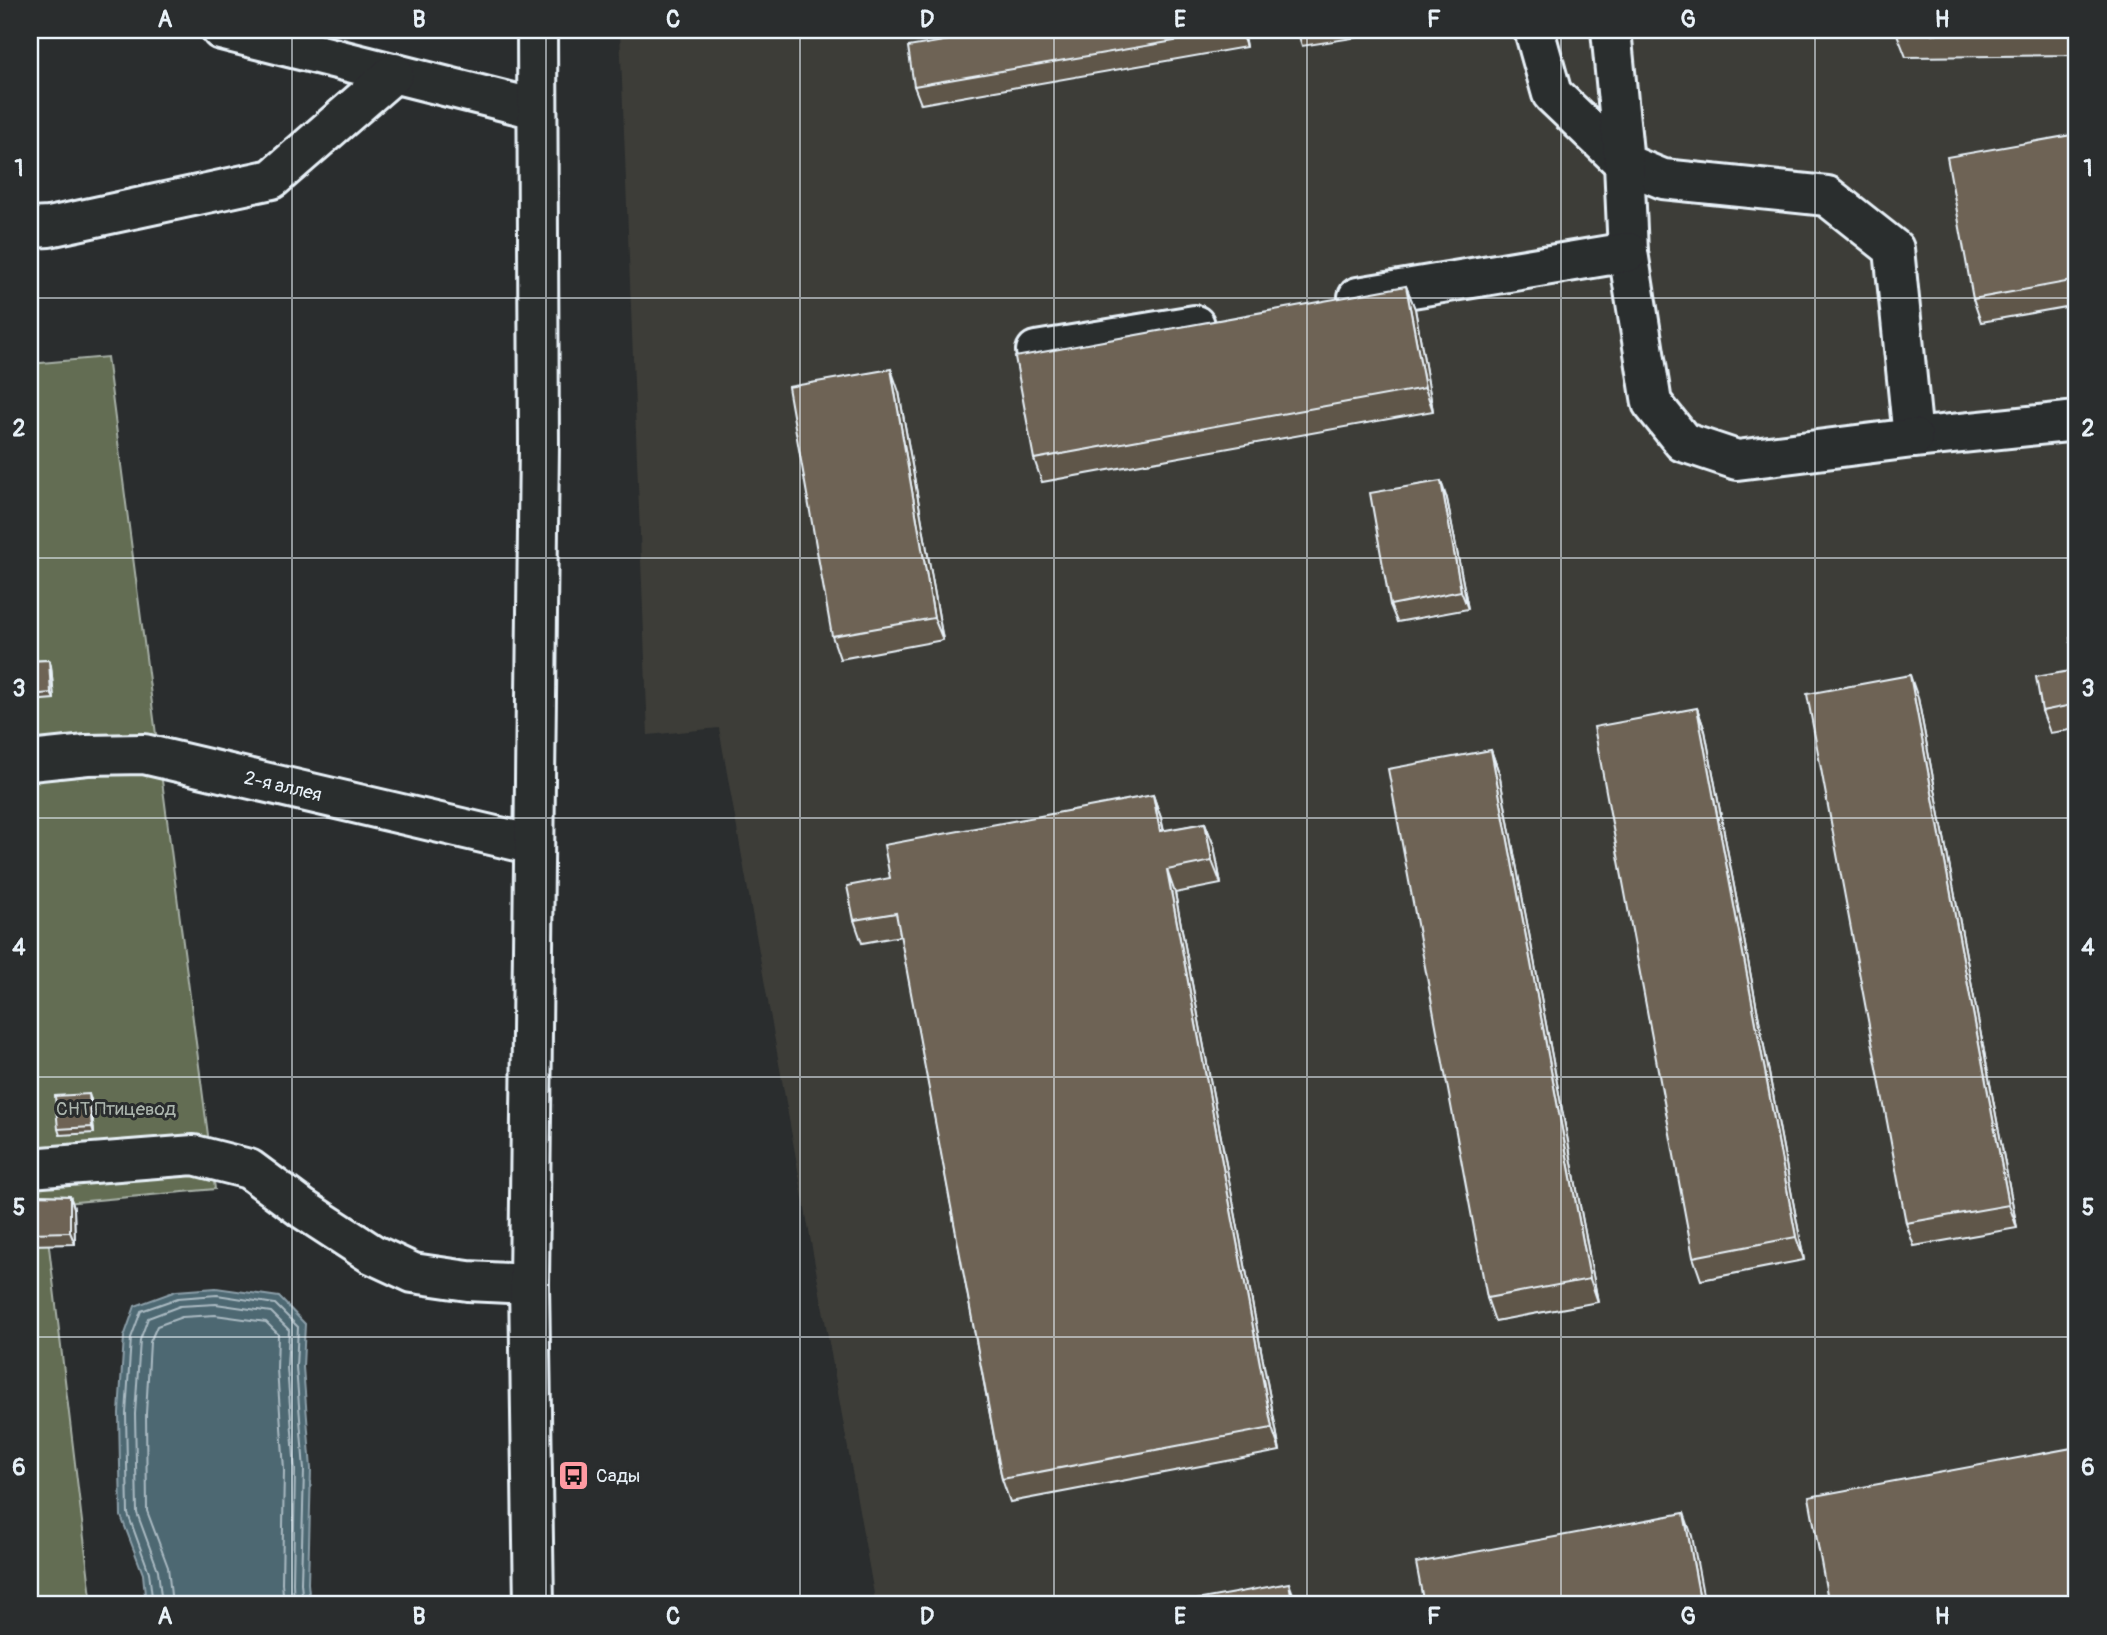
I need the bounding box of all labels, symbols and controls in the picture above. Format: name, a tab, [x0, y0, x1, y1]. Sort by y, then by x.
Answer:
text: A	[158, 5, 173, 34]
text: B	[412, 5, 426, 34]
text: C	[666, 5, 680, 34]
text: D	[920, 5, 934, 34]
text: E	[1174, 5, 1186, 34]
text: F	[1427, 5, 1441, 34]
text: G	[1680, 5, 1696, 34]
text: H	[1935, 5, 1949, 34]
text: 1	[15, 154, 24, 183]
text: 1	[2084, 154, 2093, 183]
text: 2	[13, 414, 26, 443]
text: 2	[2082, 414, 2095, 443]
text: 3	[13, 674, 25, 703]
text: 3	[2082, 674, 2094, 703]
street label: 2-я аллея	[242, 766, 324, 807]
text: 4	[12, 933, 26, 962]
text: 4	[2081, 933, 2095, 962]
park label: СНТ Птицевод	[56, 1097, 177, 1121]
text: 5	[13, 1193, 25, 1222]
text: 5	[2082, 1193, 2094, 1222]
text: 6	[12, 1453, 26, 1482]
text: 6	[2081, 1453, 2095, 1482]
bus stop icon: Сады	[556, 1459, 590, 1493]
place label: Сады	[596, 1464, 640, 1488]
text: A	[158, 1602, 173, 1631]
text: B	[412, 1602, 426, 1631]
text: C	[666, 1602, 680, 1631]
text: D	[920, 1602, 934, 1631]
text: E	[1174, 1602, 1186, 1631]
text: F	[1427, 1602, 1441, 1631]
text: G	[1680, 1602, 1696, 1631]
text: H	[1935, 1602, 1949, 1631]

